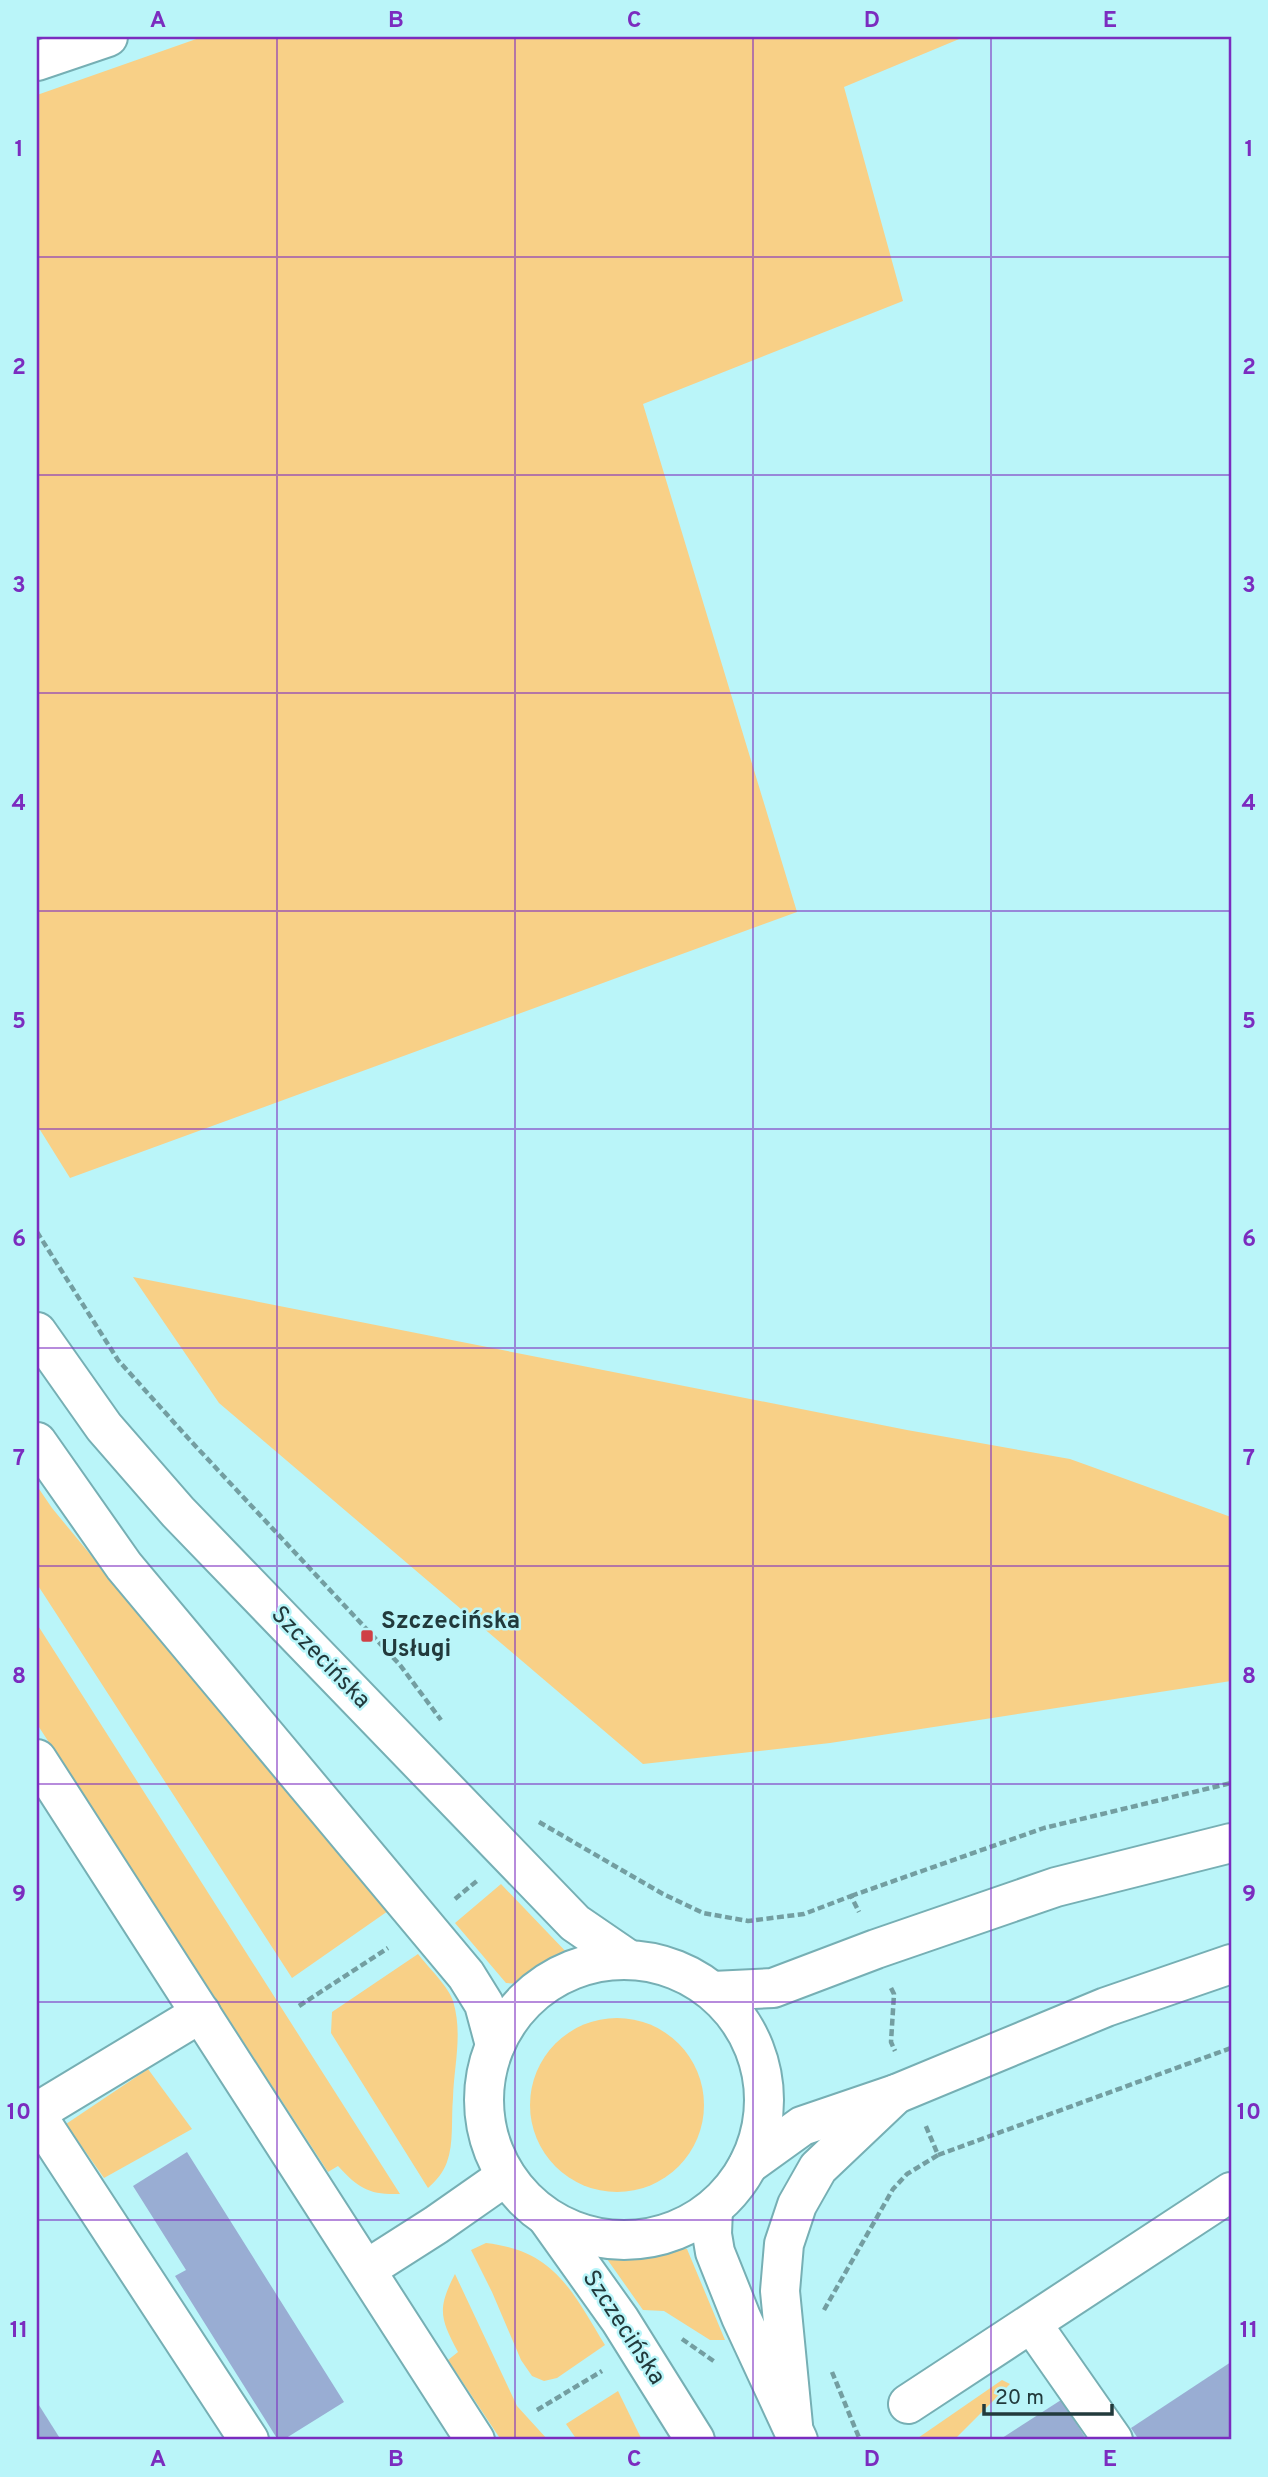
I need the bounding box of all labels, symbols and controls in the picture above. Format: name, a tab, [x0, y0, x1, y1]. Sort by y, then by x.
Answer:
text: A	[150, 7, 166, 36]
text: B	[388, 7, 404, 36]
text: C	[627, 7, 641, 36]
text: D	[864, 7, 880, 36]
text: E	[1103, 7, 1117, 36]
text: 1	[14, 136, 24, 165]
text: 1	[1244, 136, 1254, 165]
text: 2	[12, 354, 26, 383]
text: 2	[1242, 354, 1256, 383]
text: 3	[12, 572, 26, 601]
text: 3	[1242, 572, 1256, 601]
text: 4	[12, 790, 26, 819]
text: 4	[1242, 790, 1256, 819]
text: 5	[12, 1008, 26, 1037]
text: 5	[1242, 1008, 1256, 1037]
text: 6	[12, 1226, 26, 1255]
text: 6	[1242, 1226, 1256, 1255]
text: 7	[13, 1445, 25, 1474]
text: 7	[1243, 1445, 1255, 1474]
street label: Szczecińska	[264, 1601, 376, 1715]
place label: Szczecińska Usługi	[381, 1607, 520, 1665]
marker: Szczecińska Usługi	[359, 1628, 375, 1644]
text: 8	[12, 1663, 26, 1692]
text: 8	[1242, 1663, 1256, 1692]
text: 9	[12, 1881, 26, 1910]
text: 9	[1242, 1881, 1256, 1910]
text: 10	[7, 2099, 31, 2128]
text: 10	[1237, 2099, 1261, 2128]
street label: Szczecińska	[575, 2265, 671, 2391]
text: 11	[10, 2317, 28, 2346]
text: 11	[1240, 2317, 1258, 2346]
scale bar	[984, 2372, 1112, 2416]
text: 20 m	[995, 2385, 1044, 2412]
text: A	[150, 2446, 166, 2475]
text: B	[388, 2446, 404, 2475]
text: C	[627, 2446, 641, 2475]
text: D	[864, 2446, 880, 2475]
text: E	[1103, 2446, 1117, 2475]

